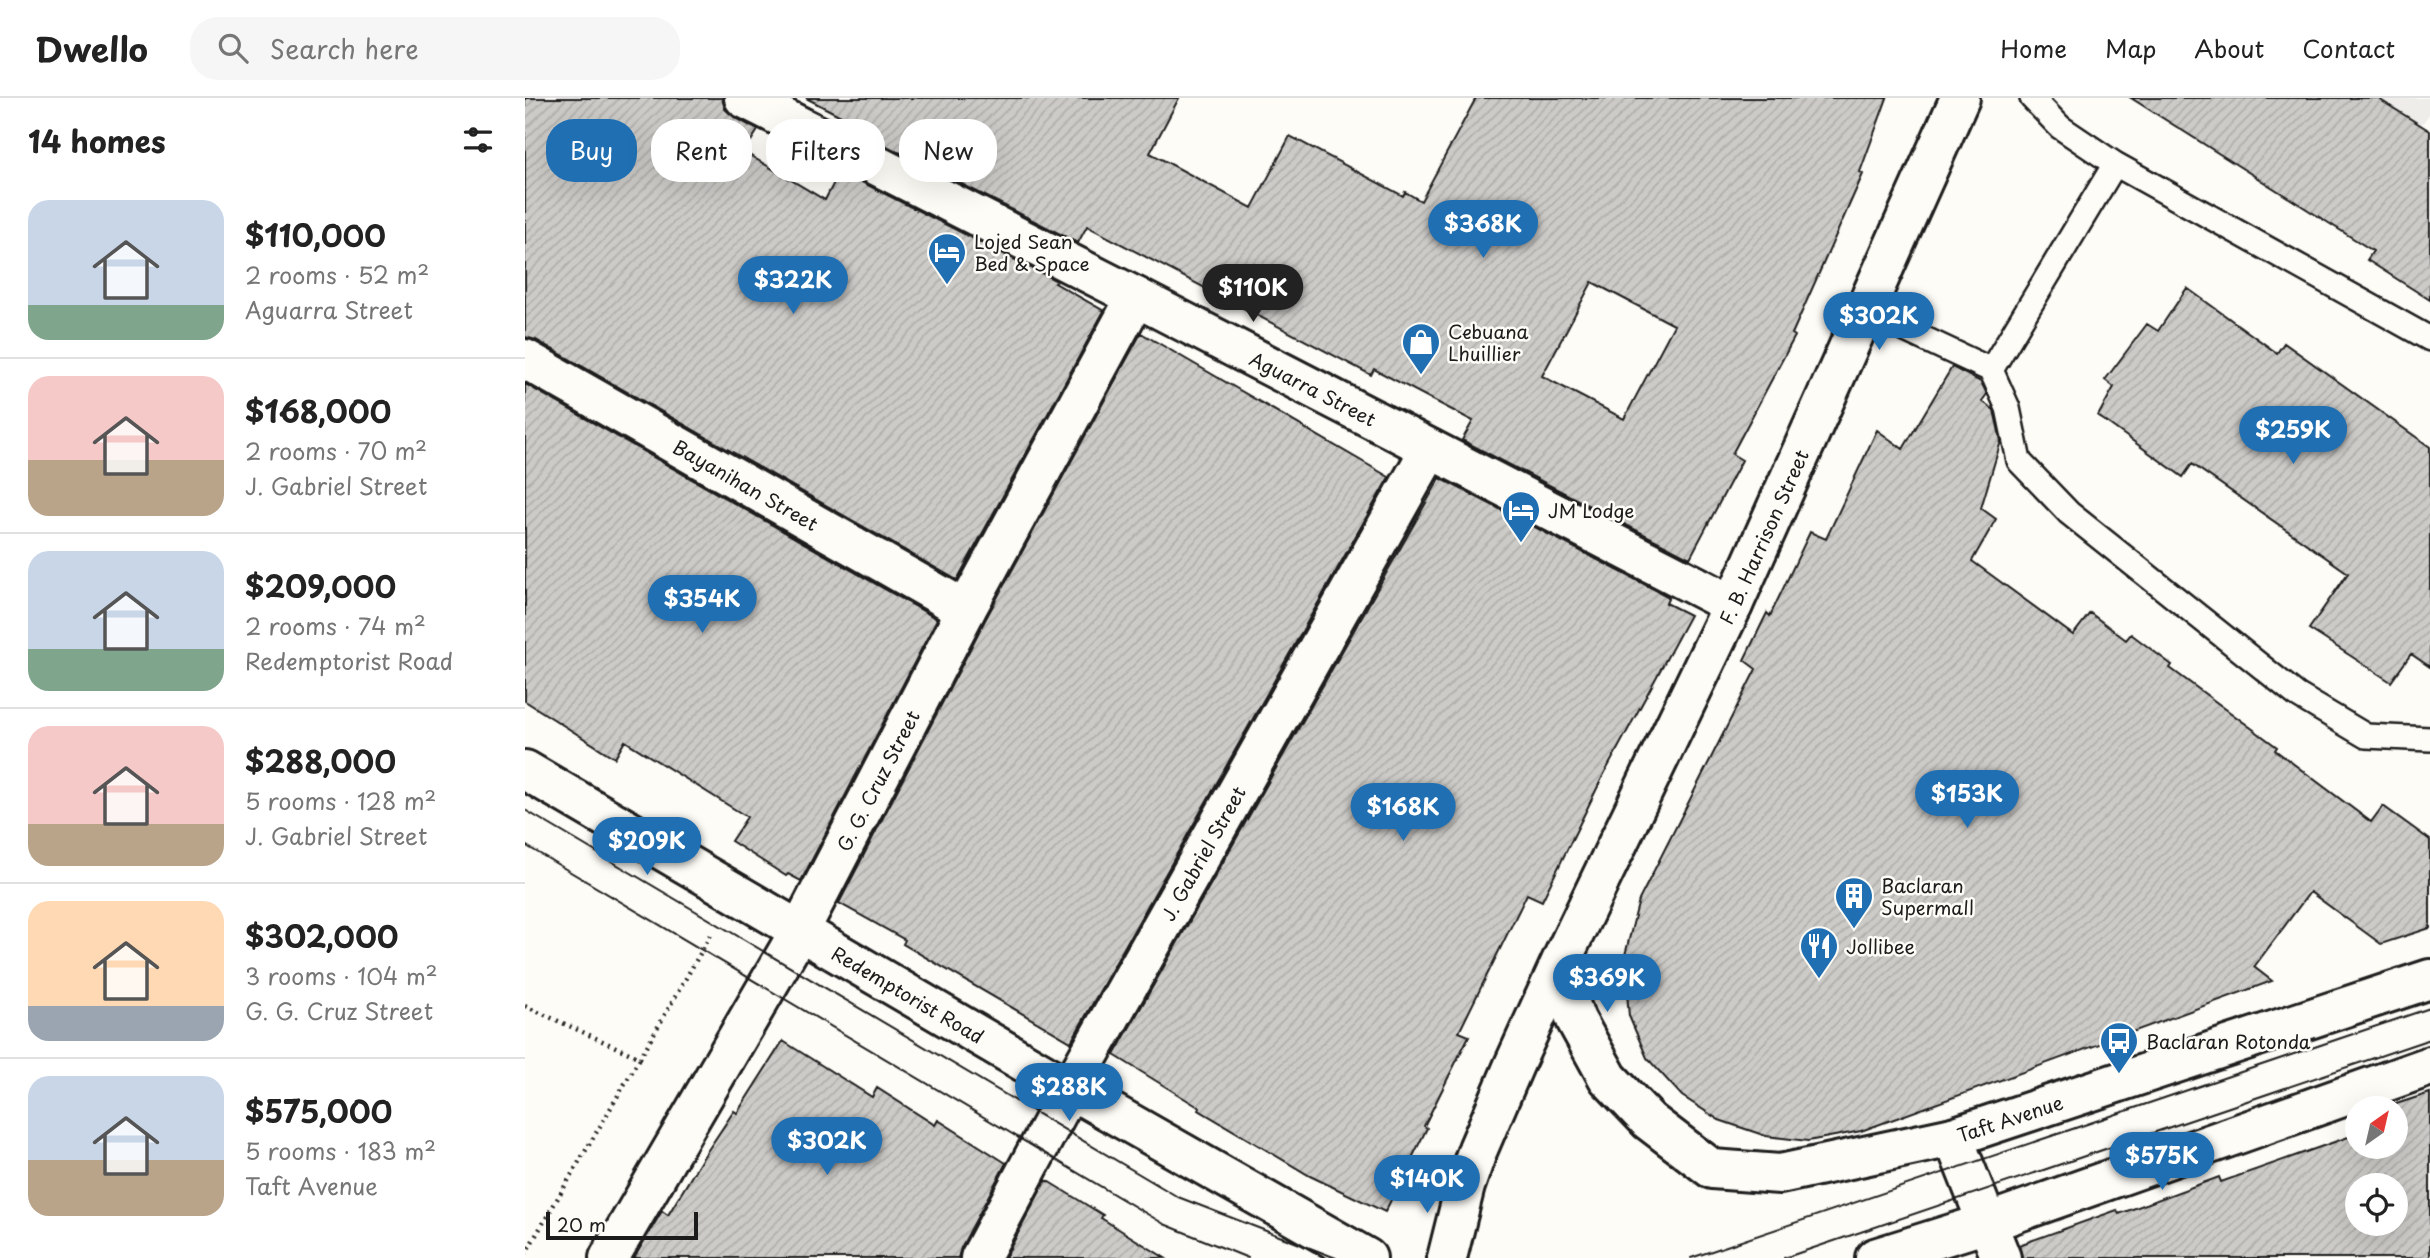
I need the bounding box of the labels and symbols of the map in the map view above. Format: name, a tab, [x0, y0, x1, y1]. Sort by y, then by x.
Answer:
pin: $368K	[1434, 200, 1532, 260]
place label: Lojed Sean Bed & Space	[974, 227, 1090, 277]
hotel icon: Lojed Sean Bed & Space	[926, 231, 968, 286]
pin: $322K	[744, 256, 842, 316]
pin: $110K	[1204, 264, 1302, 324]
pin: $302K	[1830, 292, 1928, 352]
place label: Cebuana Lhuillier	[1448, 317, 1529, 367]
shop icon: Cebuana Lhuillier	[1400, 321, 1442, 376]
street label: Aguarra Street	[1245, 344, 1381, 433]
pin: $259K	[2244, 406, 2342, 466]
street label: Bayanihan Street	[668, 432, 824, 537]
street label: F. B. Harrison Street	[1712, 445, 1815, 629]
hotel icon: JM Lodge	[1500, 489, 1542, 544]
place label: JM Lodge	[1548, 496, 1634, 524]
pin: $354K	[653, 575, 751, 635]
street label: G. G. Cruz Street	[829, 705, 926, 856]
pin: $153K	[1918, 770, 2016, 830]
street label: J. Gabriel Street	[1153, 780, 1252, 926]
pin: $168K	[1354, 784, 1452, 843]
pin: $209K	[598, 818, 696, 877]
place label: Baclaran Supermall	[1881, 871, 1974, 921]
building icon: Baclaran Supermall	[1833, 875, 1875, 930]
restaurant icon: Jollibee	[1798, 925, 1840, 980]
place label: Jollibee	[1846, 932, 1915, 960]
street label: Redemptorist Road	[827, 939, 990, 1050]
pin: $369K	[1558, 954, 1656, 1014]
bus stop icon: Baclaran Rotonda	[2098, 1020, 2140, 1075]
place label: Baclaran Rotonda	[2146, 1027, 2311, 1055]
pin: $288K	[1020, 1063, 1118, 1123]
street label: Taft Avenue	[1953, 1088, 2066, 1149]
north arrow	[2345, 1096, 2408, 1158]
pin: $302K	[778, 1118, 876, 1177]
pin: $575K	[2113, 1132, 2211, 1192]
pin: $140K	[1378, 1156, 1476, 1215]
scale bar	[546, 1209, 698, 1241]

